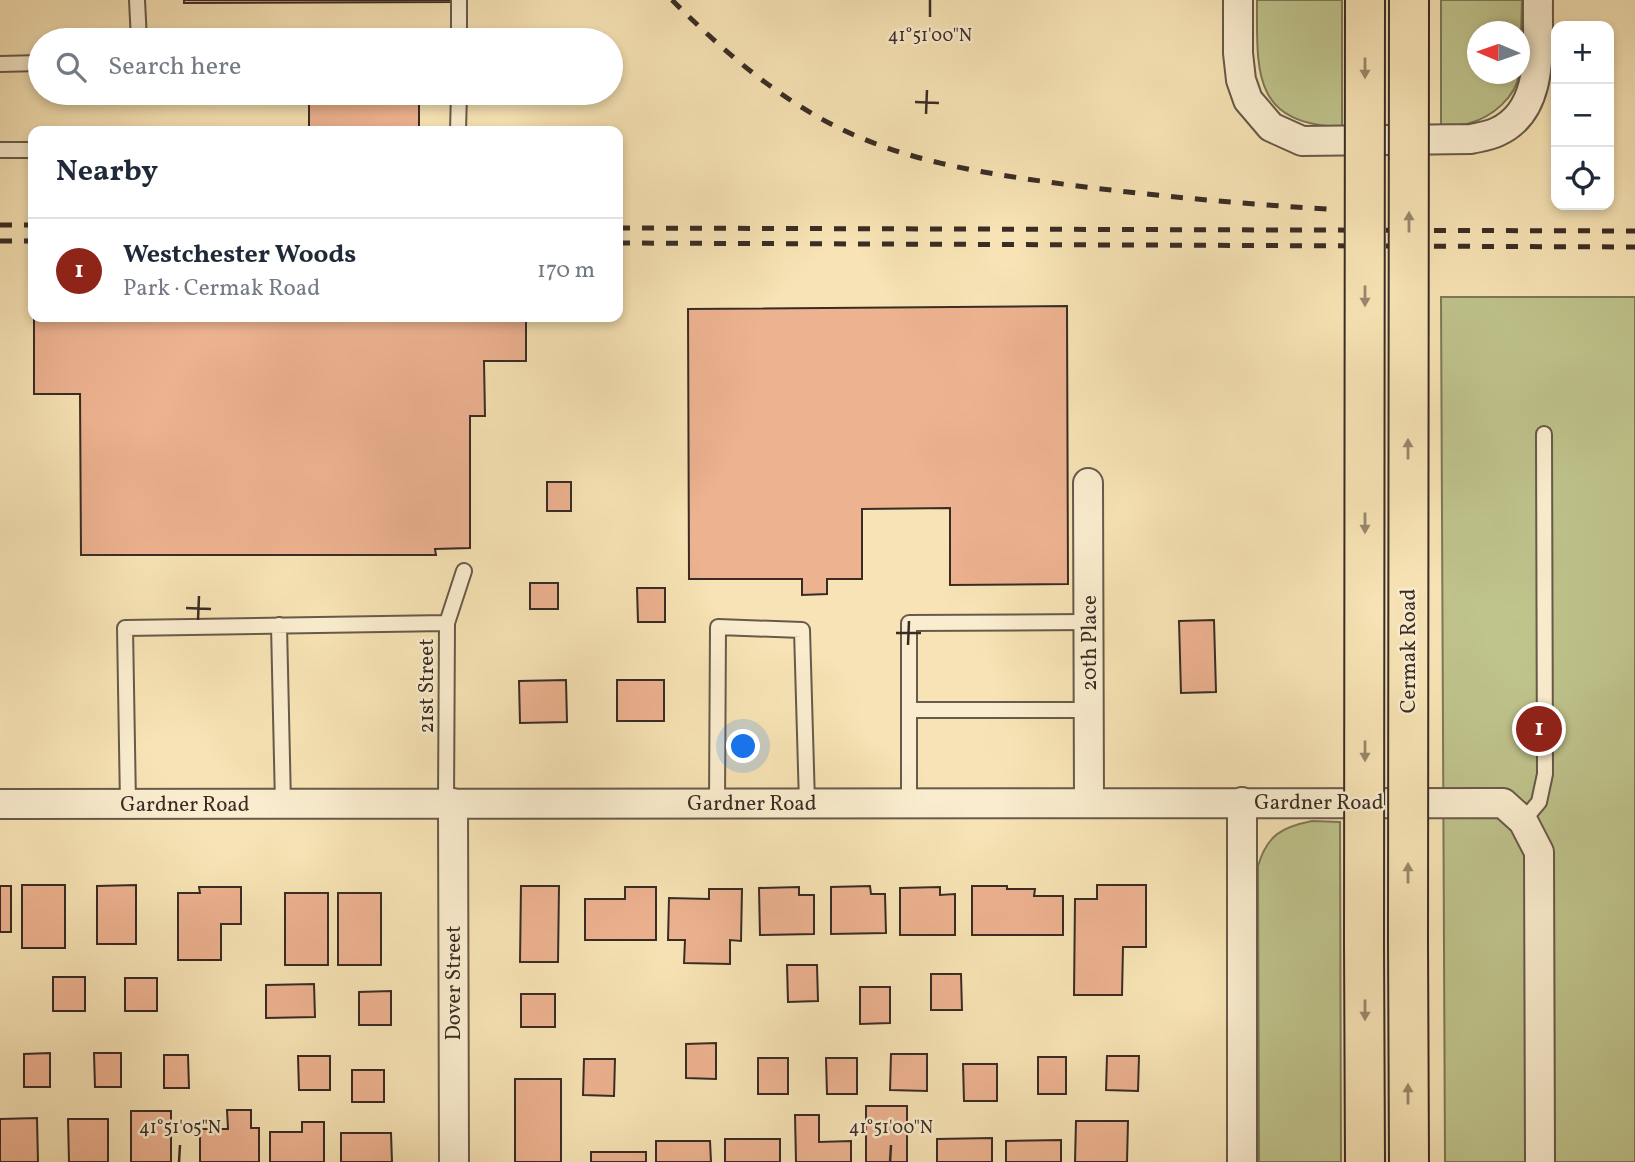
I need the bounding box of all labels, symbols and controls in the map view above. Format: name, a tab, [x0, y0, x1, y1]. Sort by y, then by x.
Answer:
north arrow	[1467, 21, 1530, 84]
map controls	[1551, 21, 1614, 210]
button: +	[1551, 21, 1614, 84]
text: 41°51'00"N	[888, 24, 972, 49]
search box	[28, 28, 623, 105]
icon: search	[52, 48, 90, 86]
text: Search here	[108, 49, 241, 85]
one-way arrow	[1359, 57, 1371, 79]
button: −	[1551, 84, 1614, 147]
button: locate	[1551, 147, 1614, 210]
text: Nearby	[56, 151, 158, 193]
one-way arrow	[1403, 210, 1414, 232]
text: Westchester Woods	[123, 237, 356, 273]
text: 1	[74, 255, 84, 287]
text: 170 m	[537, 255, 595, 287]
text: Park · Cermak Road	[123, 273, 320, 305]
one-way arrow	[1359, 285, 1371, 307]
one-way arrow	[1402, 438, 1414, 460]
one-way arrow	[1359, 512, 1371, 534]
street label: Cermak Road	[1395, 589, 1424, 713]
street label: 20th Place	[1076, 595, 1105, 691]
street label: 21st Street	[413, 638, 442, 734]
pin: 1	[1516, 703, 1562, 755]
your location	[726, 729, 760, 763]
one-way arrow	[1359, 740, 1371, 762]
street label: Gardner Road	[1254, 789, 1384, 818]
street label: Gardner Road	[687, 790, 817, 819]
street label: Gardner Road	[120, 791, 250, 820]
one-way arrow	[1402, 861, 1414, 883]
street label: Dover Street	[440, 925, 469, 1041]
one-way arrow	[1359, 999, 1371, 1021]
one-way arrow	[1402, 1083, 1414, 1105]
text: 41°51'05"N	[139, 1116, 221, 1141]
text: 41°51'00"N	[849, 1116, 933, 1141]

